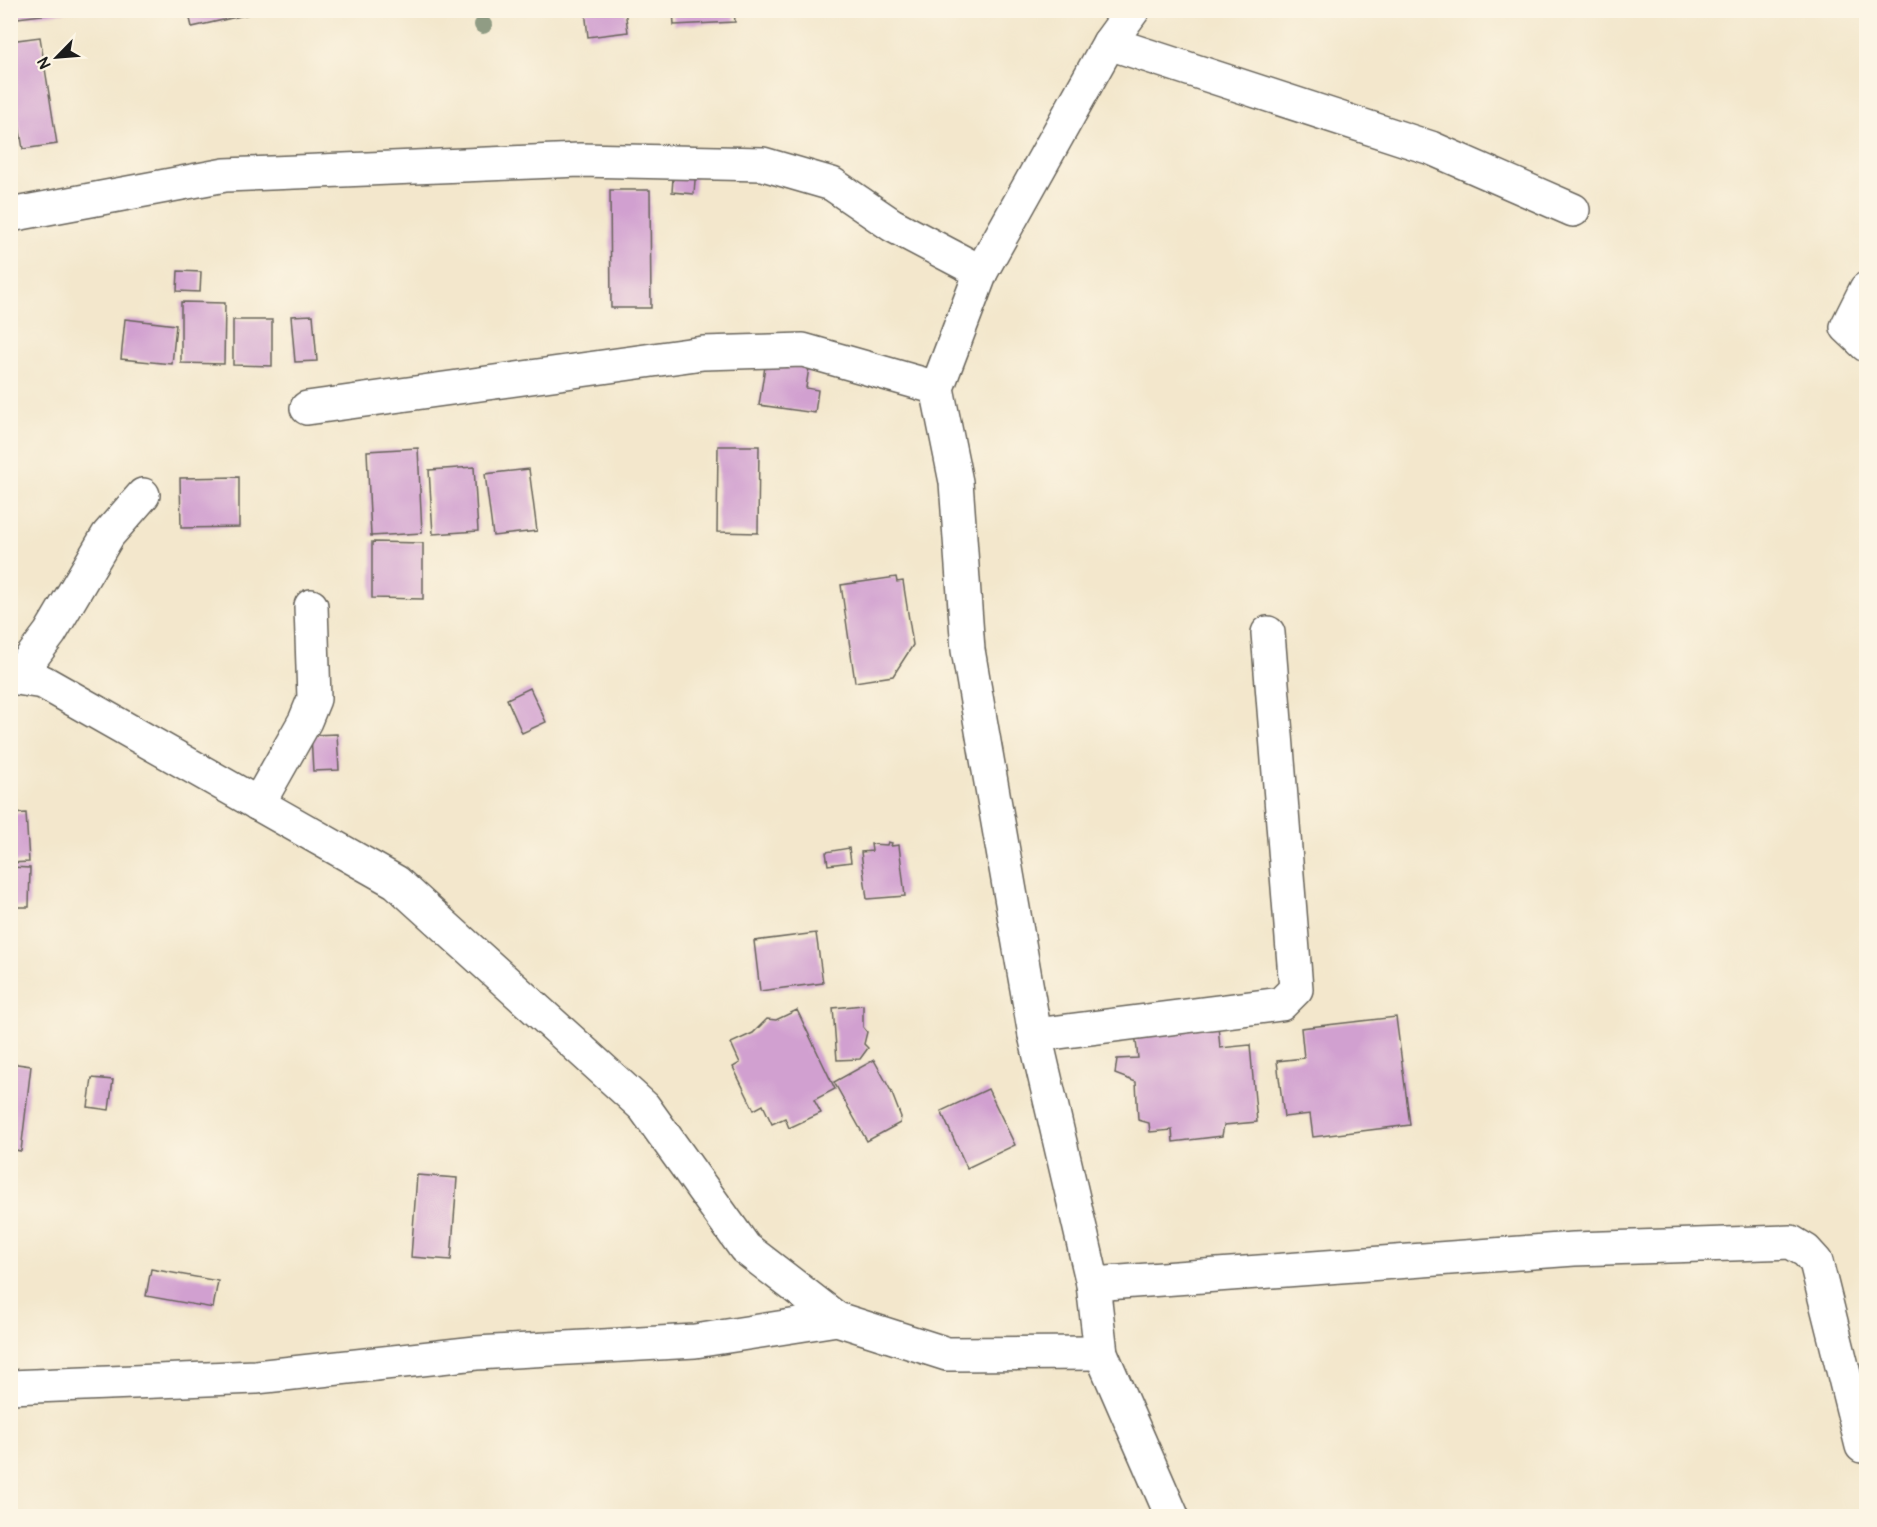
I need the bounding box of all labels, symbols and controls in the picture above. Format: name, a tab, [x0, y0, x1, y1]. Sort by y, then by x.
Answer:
north arrow	[27, 27, 87, 87]
text: N	[33, 54, 56, 72]

